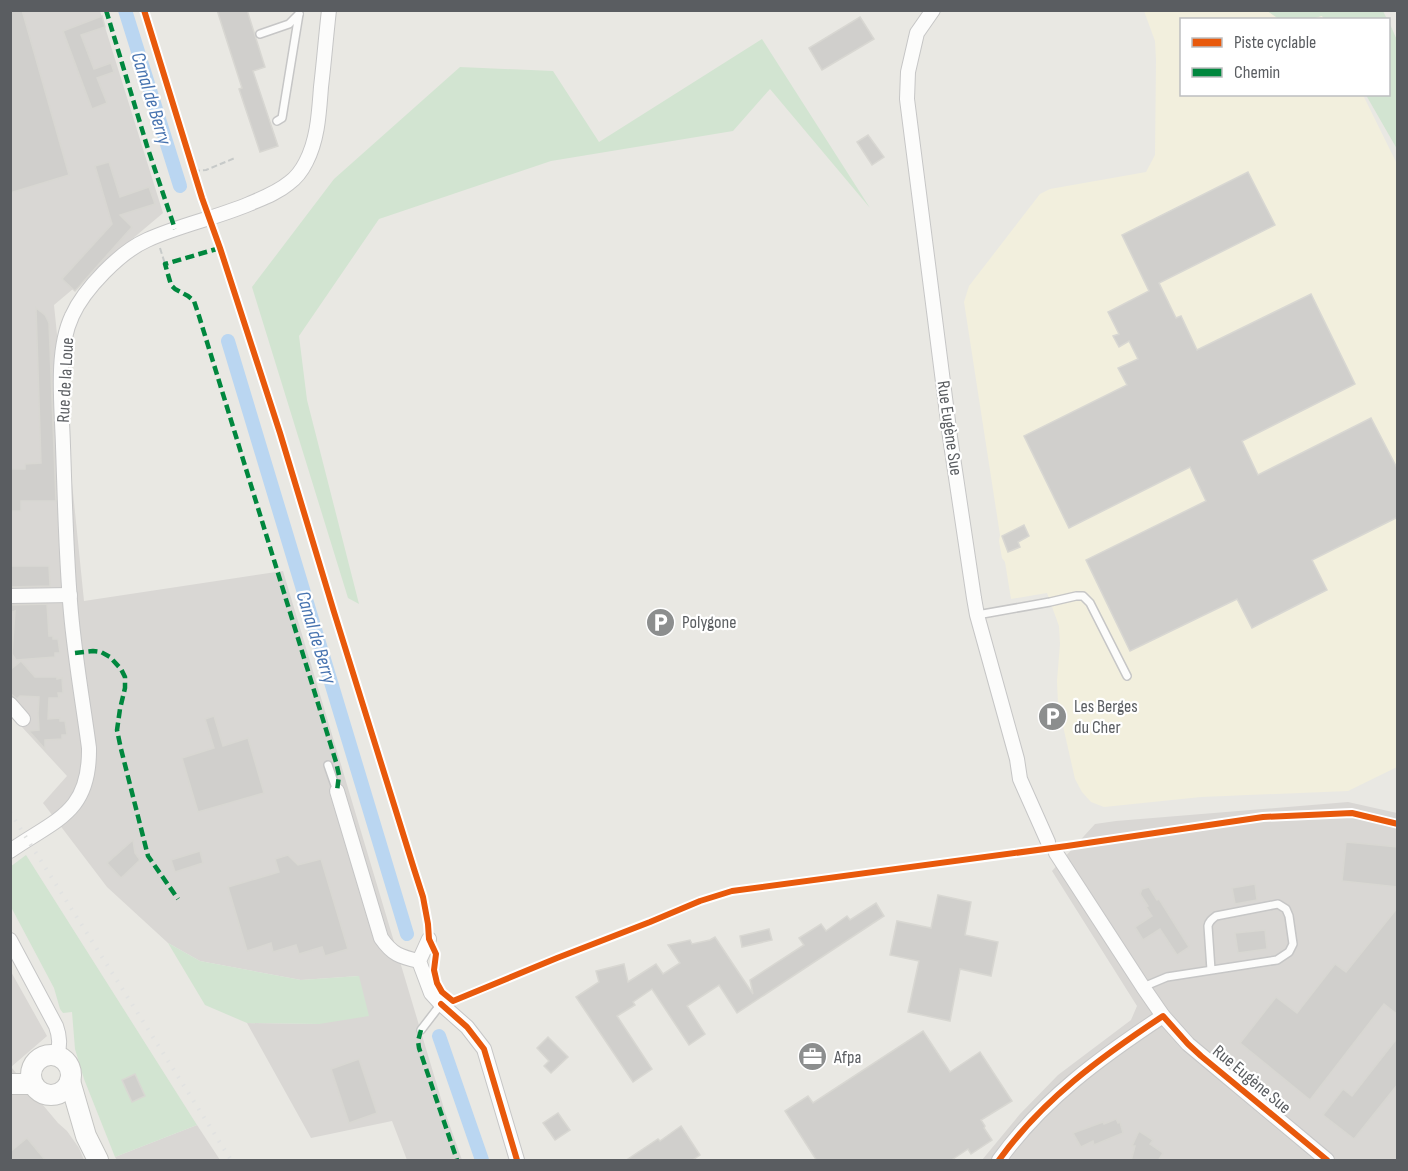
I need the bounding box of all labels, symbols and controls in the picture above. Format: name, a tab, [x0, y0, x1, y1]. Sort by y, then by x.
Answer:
legend	[1180, 18, 1390, 96]
text: Piste cyclable	[1234, 32, 1316, 53]
water label: Canal de Berry	[126, 49, 177, 149]
text: Chemin	[1234, 62, 1280, 83]
street label: Rue de la Loue	[53, 337, 78, 423]
street label: Rue Eugène Sue	[932, 379, 967, 477]
water label: Canal de Berry	[291, 588, 342, 688]
parking icon: Polygone	[645, 606, 677, 638]
place label: Polygone	[682, 612, 736, 633]
place label: Les Berges du Cher	[1074, 696, 1138, 738]
parking icon: Les Berges du Cher	[1037, 700, 1069, 732]
office icon: Afpa	[797, 1041, 829, 1073]
street label: Rue Eugène Sue	[1208, 1041, 1295, 1118]
place label: Afpa	[833, 1047, 861, 1068]

